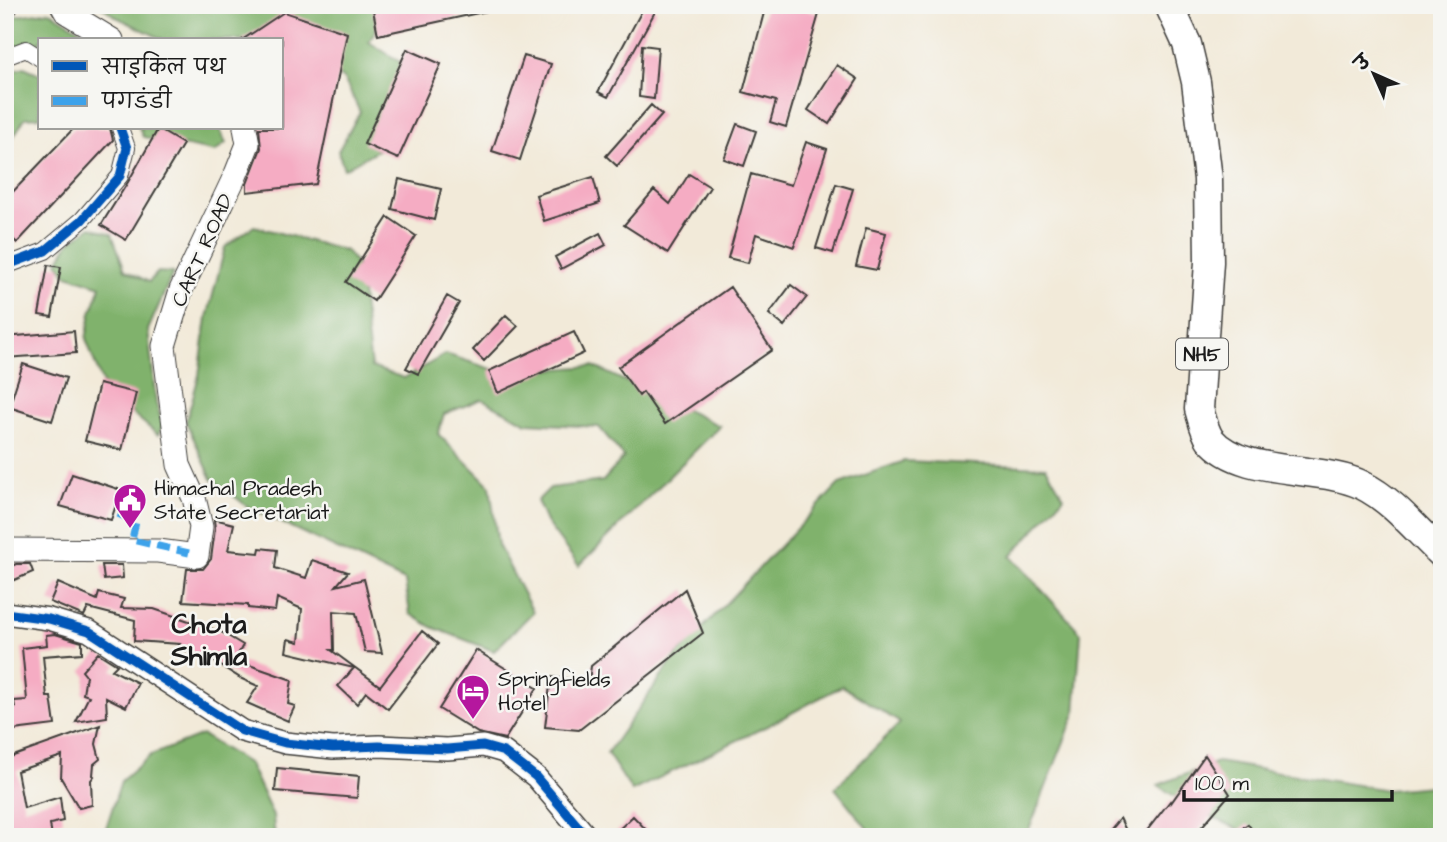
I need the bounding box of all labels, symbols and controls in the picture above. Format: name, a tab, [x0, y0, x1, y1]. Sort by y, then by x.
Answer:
legend	[38, 38, 284, 130]
north arrow	[1338, 38, 1408, 108]
text: उ	[1348, 47, 1379, 78]
text: साइकिल पथ	[101, 51, 227, 82]
text: पगडंडी	[101, 85, 173, 116]
street label: CART ROAD	[165, 189, 240, 311]
road number: NH5	[1176, 338, 1228, 370]
place label: Himachal Pradesh State Secretariat	[154, 474, 330, 527]
public building icon: Himachal Pradesh State Secretariat	[111, 481, 149, 530]
district label: Chota Shimla	[170, 605, 248, 676]
place label: Springfields Hotel	[498, 665, 611, 718]
hotel icon: Springfields Hotel	[454, 672, 492, 721]
scale bar	[1184, 758, 1393, 802]
text: 100 m	[1195, 769, 1250, 798]

